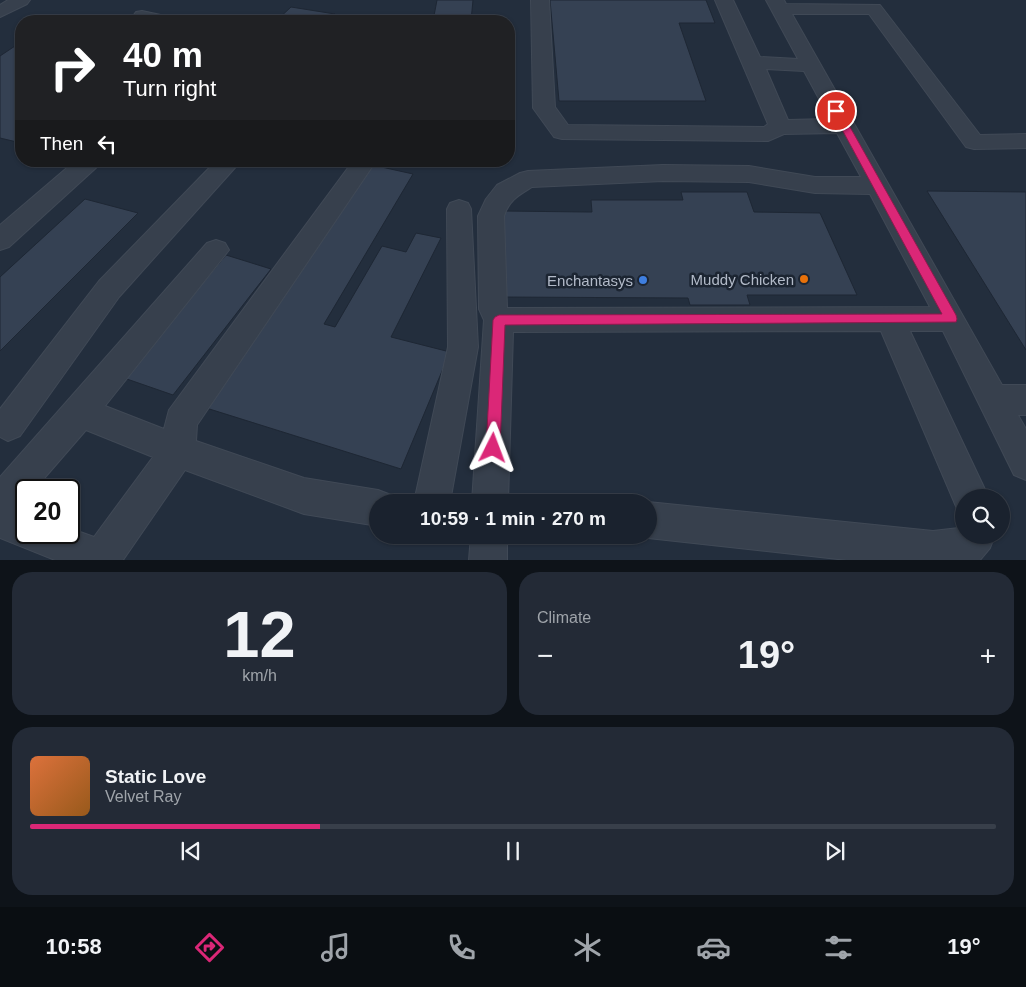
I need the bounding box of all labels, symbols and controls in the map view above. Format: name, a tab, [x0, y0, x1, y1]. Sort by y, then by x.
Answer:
icon: right	[40, 35, 105, 100]
text: 40 m	[123, 35, 203, 74]
text: Turn right	[123, 76, 216, 101]
pin	[815, 90, 857, 132]
icon: arrive	[822, 97, 850, 125]
icon: left	[93, 130, 121, 158]
text: Then	[40, 133, 83, 154]
place label: Muddy Chicken	[691, 271, 794, 288]
place label: Enchantasys	[547, 272, 633, 289]
marker: Muddy Chicken	[798, 273, 810, 285]
marker: Enchantasys	[637, 274, 649, 286]
position arrow	[466, 421, 518, 473]
speed limit sign: 20	[15, 479, 80, 544]
map controls	[955, 489, 1010, 544]
button: search	[955, 489, 1010, 544]
text: 10:59 · 1 min · 270 m	[420, 508, 606, 529]
text: 12	[223, 598, 296, 671]
text: Climate	[537, 609, 591, 626]
text: 19°	[738, 634, 795, 676]
text: −	[537, 640, 553, 671]
text: +	[980, 640, 996, 671]
text: km/h	[242, 667, 277, 684]
text: Static Love	[105, 766, 206, 787]
text: Velvet Ray	[105, 788, 181, 805]
icon: previous	[177, 837, 205, 865]
icon: pause	[499, 837, 527, 865]
icon: next	[821, 837, 849, 865]
icon: directions	[192, 930, 227, 965]
icon: music	[318, 930, 353, 965]
icon: phone	[444, 930, 479, 965]
icon: climate	[570, 930, 605, 965]
icon: car	[696, 930, 731, 965]
icon: filters	[821, 930, 856, 965]
text: 10:58	[45, 934, 102, 959]
text: 19°	[947, 934, 981, 959]

